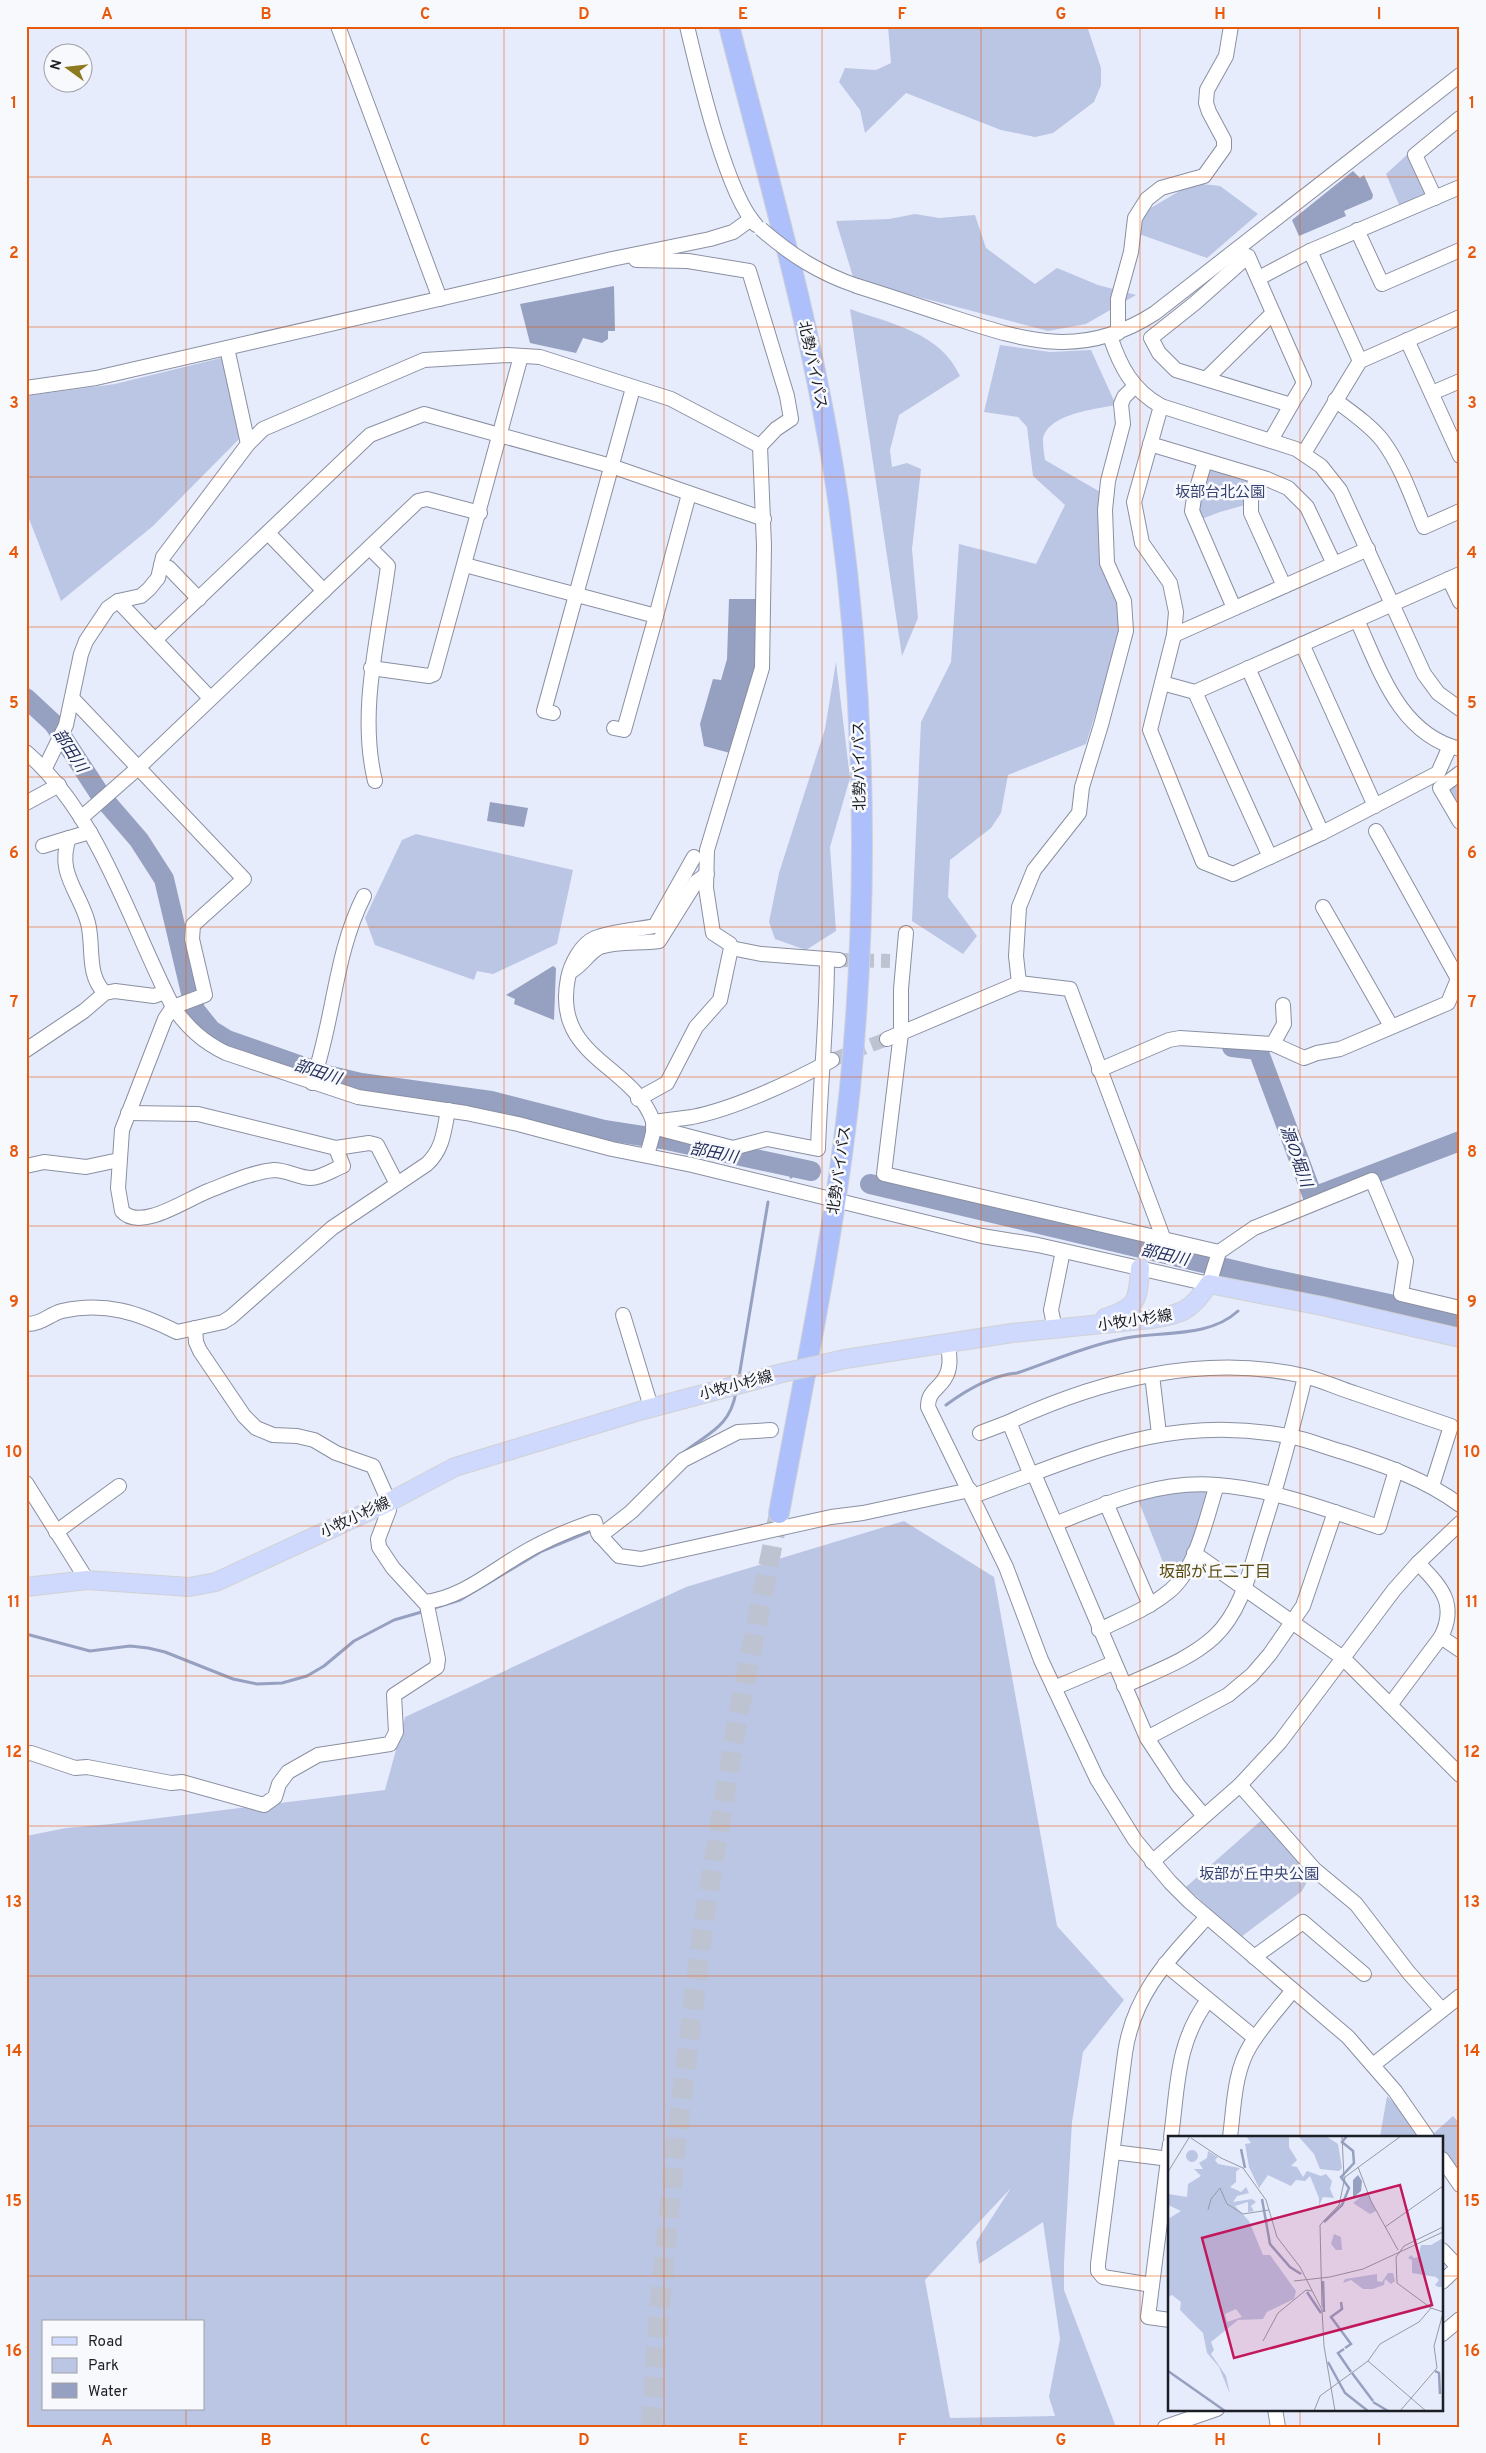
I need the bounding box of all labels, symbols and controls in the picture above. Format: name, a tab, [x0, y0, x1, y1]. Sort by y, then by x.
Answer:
text: A	[101, 5, 113, 25]
text: B	[260, 5, 272, 25]
text: C	[420, 5, 430, 25]
text: D	[578, 5, 590, 25]
text: E	[738, 5, 748, 25]
text: F	[897, 5, 907, 25]
text: G	[1056, 5, 1066, 25]
text: H	[1214, 5, 1226, 25]
text: I	[1377, 5, 1381, 25]
north arrow	[42, 42, 92, 92]
text: N	[47, 58, 66, 72]
text: 1	[11, 94, 17, 114]
text: 1	[1469, 94, 1475, 114]
text: 2	[9, 244, 19, 264]
text: 2	[1467, 244, 1477, 264]
street label: 北勢バイパス	[793, 319, 831, 411]
text: 3	[9, 394, 19, 414]
text: 3	[1467, 394, 1477, 414]
park label: 坂部台北公園	[1175, 483, 1265, 503]
text: 4	[9, 544, 19, 564]
text: 4	[1467, 544, 1477, 564]
text: 5	[9, 694, 19, 714]
text: 5	[1467, 694, 1477, 714]
street label: 北勢バイパス	[849, 721, 871, 811]
water label: 部田川	[48, 726, 92, 778]
text: 6	[9, 844, 19, 864]
text: 6	[1467, 844, 1477, 864]
text: 7	[10, 993, 18, 1013]
text: 7	[1468, 993, 1476, 1013]
water label: 部田川	[291, 1056, 345, 1090]
water label: 源の堀川	[1275, 1123, 1316, 1192]
street label: 北勢バイパス	[824, 1124, 856, 1216]
water label: 部田川	[688, 1140, 741, 1169]
text: 8	[9, 1143, 19, 1163]
text: 8	[1467, 1143, 1477, 1163]
water label: 部田川	[1139, 1241, 1192, 1272]
text: 9	[9, 1293, 19, 1313]
text: 9	[1467, 1293, 1477, 1313]
street label: 小牧小杉線	[1097, 1306, 1174, 1336]
street label: 小牧小杉線	[697, 1367, 775, 1405]
text: 10	[6, 1443, 22, 1463]
text: 10	[1464, 1443, 1480, 1463]
street label: 小牧小杉線	[317, 1493, 394, 1543]
district label: 坂部が丘二丁目	[1159, 1563, 1271, 1583]
text: 11	[8, 1593, 20, 1613]
text: 11	[1466, 1593, 1478, 1613]
text: 12	[6, 1743, 22, 1763]
text: 12	[1464, 1743, 1480, 1763]
park label: 坂部が丘中央公園	[1199, 1866, 1319, 1885]
text: 13	[6, 1893, 22, 1913]
text: 13	[1464, 1893, 1480, 1913]
text: 14	[6, 2042, 22, 2062]
text: 14	[1464, 2042, 1480, 2062]
inset map	[1168, 2136, 1444, 2410]
text: 15	[6, 2192, 22, 2212]
text: 15	[1464, 2192, 1480, 2212]
legend	[42, 2320, 205, 2410]
text: Road	[88, 2333, 123, 2352]
text: 16	[6, 2342, 22, 2362]
text: 16	[1464, 2342, 1480, 2362]
text: Park	[88, 2357, 119, 2376]
text: Water	[88, 2383, 128, 2402]
text: A	[101, 2431, 113, 2451]
text: B	[260, 2431, 272, 2451]
text: C	[420, 2431, 430, 2451]
text: D	[578, 2431, 590, 2451]
text: E	[738, 2431, 748, 2451]
text: F	[897, 2431, 907, 2451]
text: G	[1056, 2431, 1066, 2451]
text: H	[1214, 2431, 1226, 2451]
text: I	[1377, 2431, 1381, 2451]

